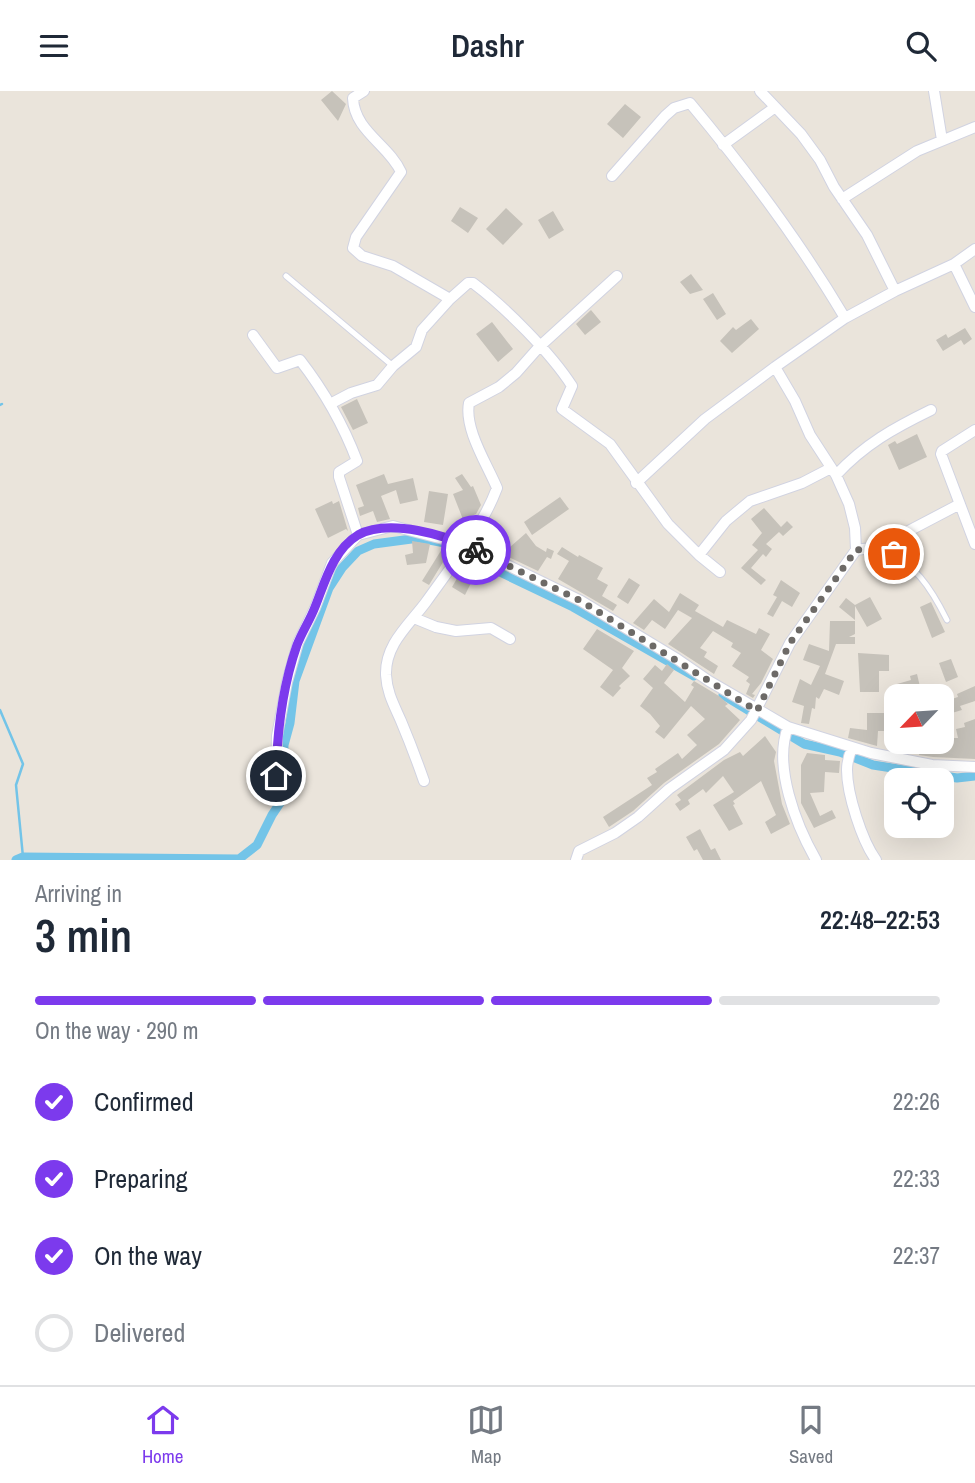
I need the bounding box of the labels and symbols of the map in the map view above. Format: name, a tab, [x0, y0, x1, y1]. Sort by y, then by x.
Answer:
courier	[441, 515, 511, 585]
pin	[864, 524, 924, 584]
north arrow	[884, 684, 954, 754]
pin	[246, 746, 306, 806]

